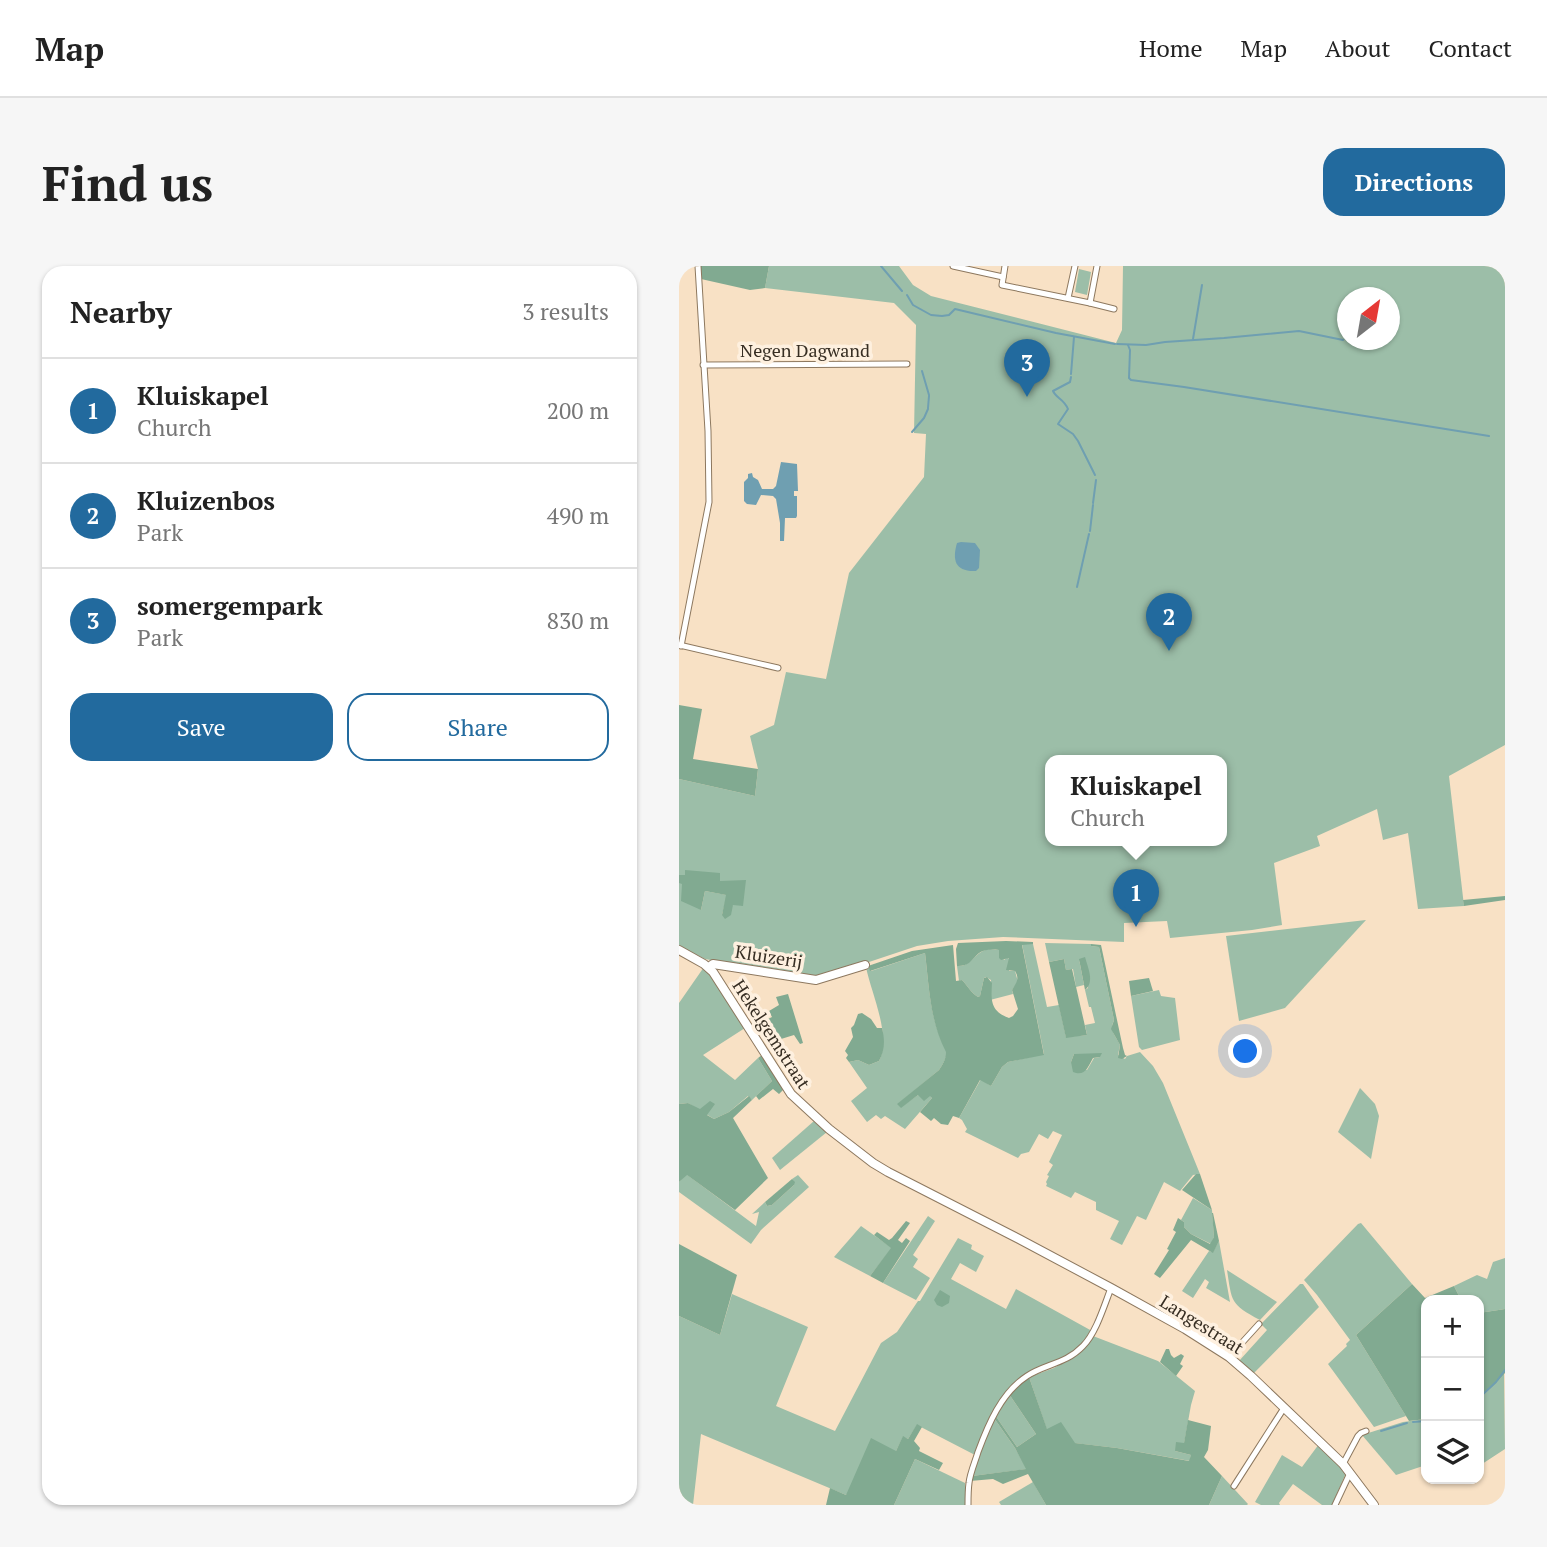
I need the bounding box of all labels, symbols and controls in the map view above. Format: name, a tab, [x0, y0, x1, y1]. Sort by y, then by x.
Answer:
text: Map	[35, 27, 104, 70]
text: Home	[1139, 32, 1203, 64]
text: Map	[1241, 32, 1287, 64]
text: About	[1325, 32, 1391, 64]
text: Contact	[1429, 32, 1512, 64]
button: Directions	[1323, 148, 1505, 216]
text: Find us	[42, 150, 213, 215]
north arrow	[1337, 287, 1400, 350]
text: Nearby	[70, 292, 172, 332]
text: 3 results	[522, 296, 609, 327]
street label: Negen Dagwand	[740, 338, 870, 362]
pin: 3	[1004, 339, 1050, 397]
text: Kluiskapel	[137, 378, 269, 412]
text: 1	[87, 395, 100, 426]
text: 200 m	[547, 395, 609, 426]
text: Church	[137, 412, 212, 443]
text: Kluizenbos	[137, 483, 275, 517]
text: 2	[87, 500, 100, 531]
text: 490 m	[547, 500, 609, 531]
text: Park	[137, 517, 183, 548]
text: somergempark	[137, 588, 323, 622]
pin: 2	[1146, 593, 1192, 651]
text: 3	[87, 605, 100, 636]
text: 830 m	[547, 605, 609, 636]
text: Park	[137, 622, 183, 653]
button: Save	[70, 693, 333, 761]
button: Share	[347, 693, 609, 761]
popup	[1045, 755, 1227, 846]
text: Kluiskapel	[1070, 768, 1202, 802]
text: Church	[1070, 802, 1145, 833]
pin: 1	[1113, 869, 1159, 927]
street label: Kluizerij	[734, 939, 804, 973]
street label: Hekelgemstraat	[728, 975, 817, 1094]
your location	[1228, 1034, 1262, 1068]
street label: Langestraat	[1156, 1289, 1249, 1359]
map controls	[1421, 1295, 1484, 1484]
button: +	[1421, 1295, 1484, 1358]
button: −	[1421, 1358, 1484, 1421]
button: layers	[1421, 1421, 1484, 1484]

